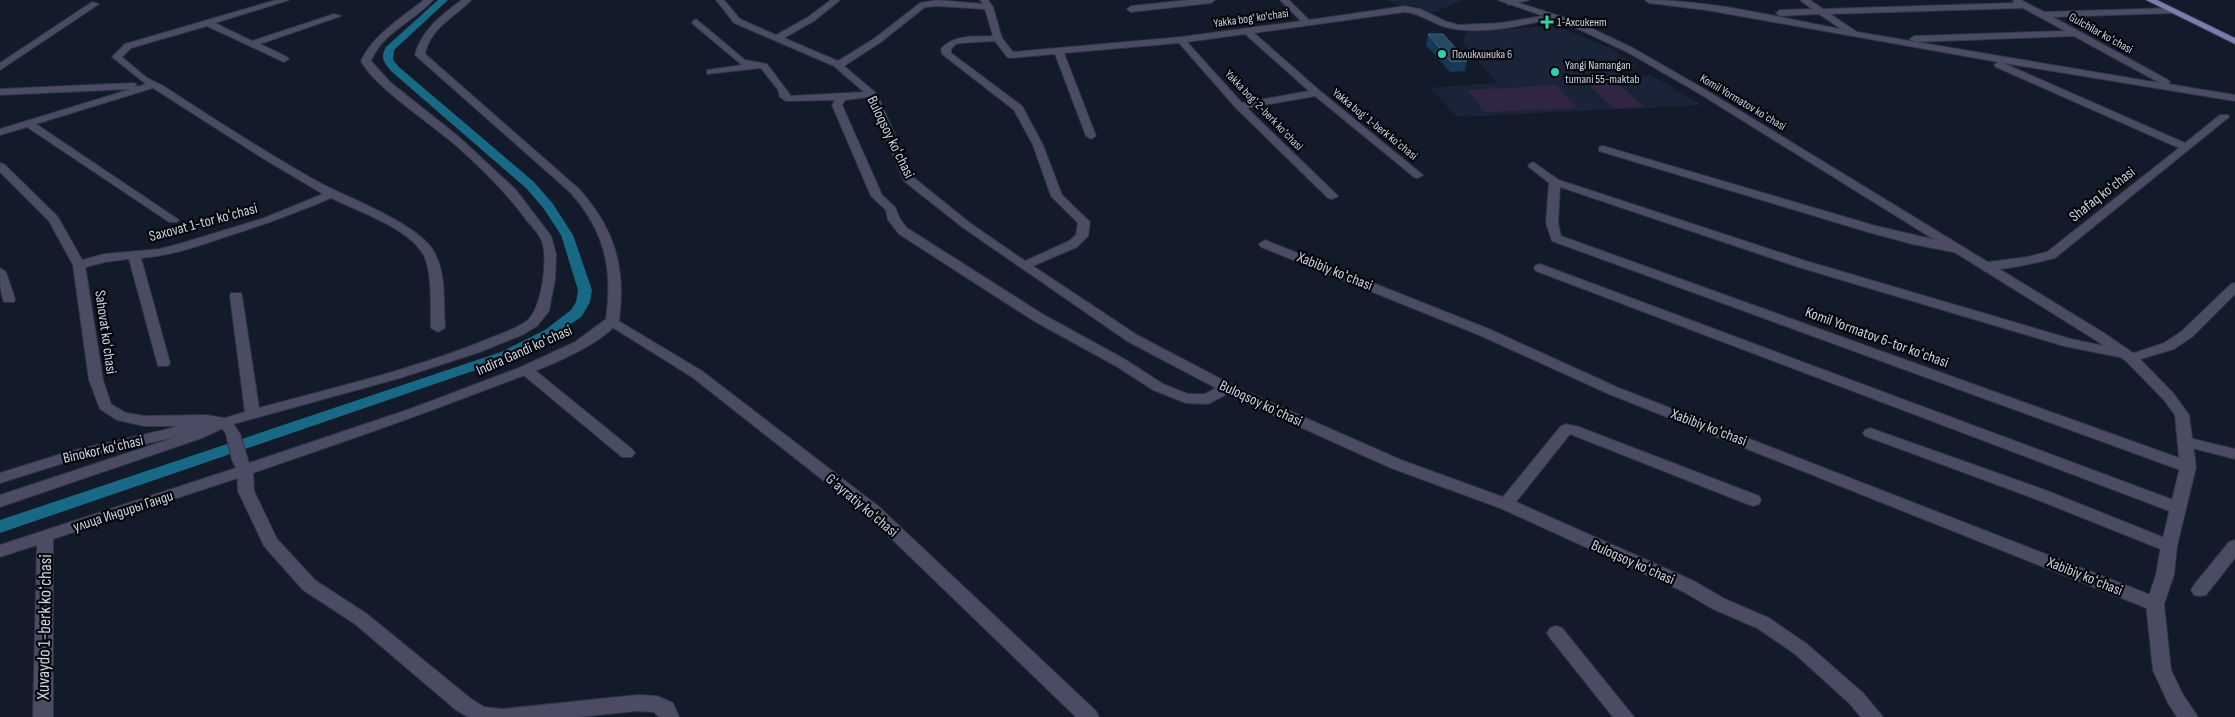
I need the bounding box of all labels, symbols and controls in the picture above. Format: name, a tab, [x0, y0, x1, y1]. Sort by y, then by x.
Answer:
street label: Yakka bog' ko'chasi	[1213, 6, 1290, 31]
street label: Gulchilar koʻchasi	[2066, 10, 2135, 57]
place label: 1-Ахсикент	[1557, 15, 1607, 30]
marker: 1-Ахсикент	[1541, 16, 1553, 28]
place label: Поликлиника 6	[1452, 47, 1512, 62]
marker: Поликлиника 6	[1436, 48, 1448, 60]
place label: Yangi Namangan tumani 55-maktab	[1565, 58, 1639, 87]
marker: Yangi Namangan tumani 55-maktab	[1549, 66, 1561, 78]
street label: Yakka bogʻ 2-berk koʻchasi	[1221, 67, 1306, 154]
street label: Komil Yormatov koʻchasi	[1697, 71, 1788, 134]
street label: Yakka bogʻ 1-berk koʻchasi	[1329, 85, 1420, 163]
street label: Buloqsoy koʻchasi	[862, 93, 919, 182]
street label: Shafaq koʻchasi	[2065, 163, 2139, 226]
street label: Saxovat 1-tor koʻchasi	[147, 199, 260, 246]
street label: Xabibiy koʻchasi	[1293, 247, 1375, 295]
street label: Sahovat koʻchasi	[90, 289, 121, 375]
street label: Komil Yormatov 6-tor koʻchasi	[1802, 303, 1951, 372]
street label: Indira Gandi koʻchasi	[473, 321, 575, 380]
street label: Buloqsoy koʻchasi	[1216, 376, 1305, 431]
street label: Xabibiy koʻchasi	[1667, 404, 1750, 451]
street label: Binokor koʻchasi	[61, 431, 145, 468]
street label: Gʻayratiy koʻchasi	[821, 469, 902, 541]
street label: улица Индиры Ганди	[71, 486, 176, 537]
street label: Buloqsoy koʻchasi	[1588, 536, 1678, 589]
street label: Xabibiy koʻchasi	[2043, 552, 2125, 600]
street label: Xuvaydo 1-berk koʻchasi	[33, 554, 56, 701]

